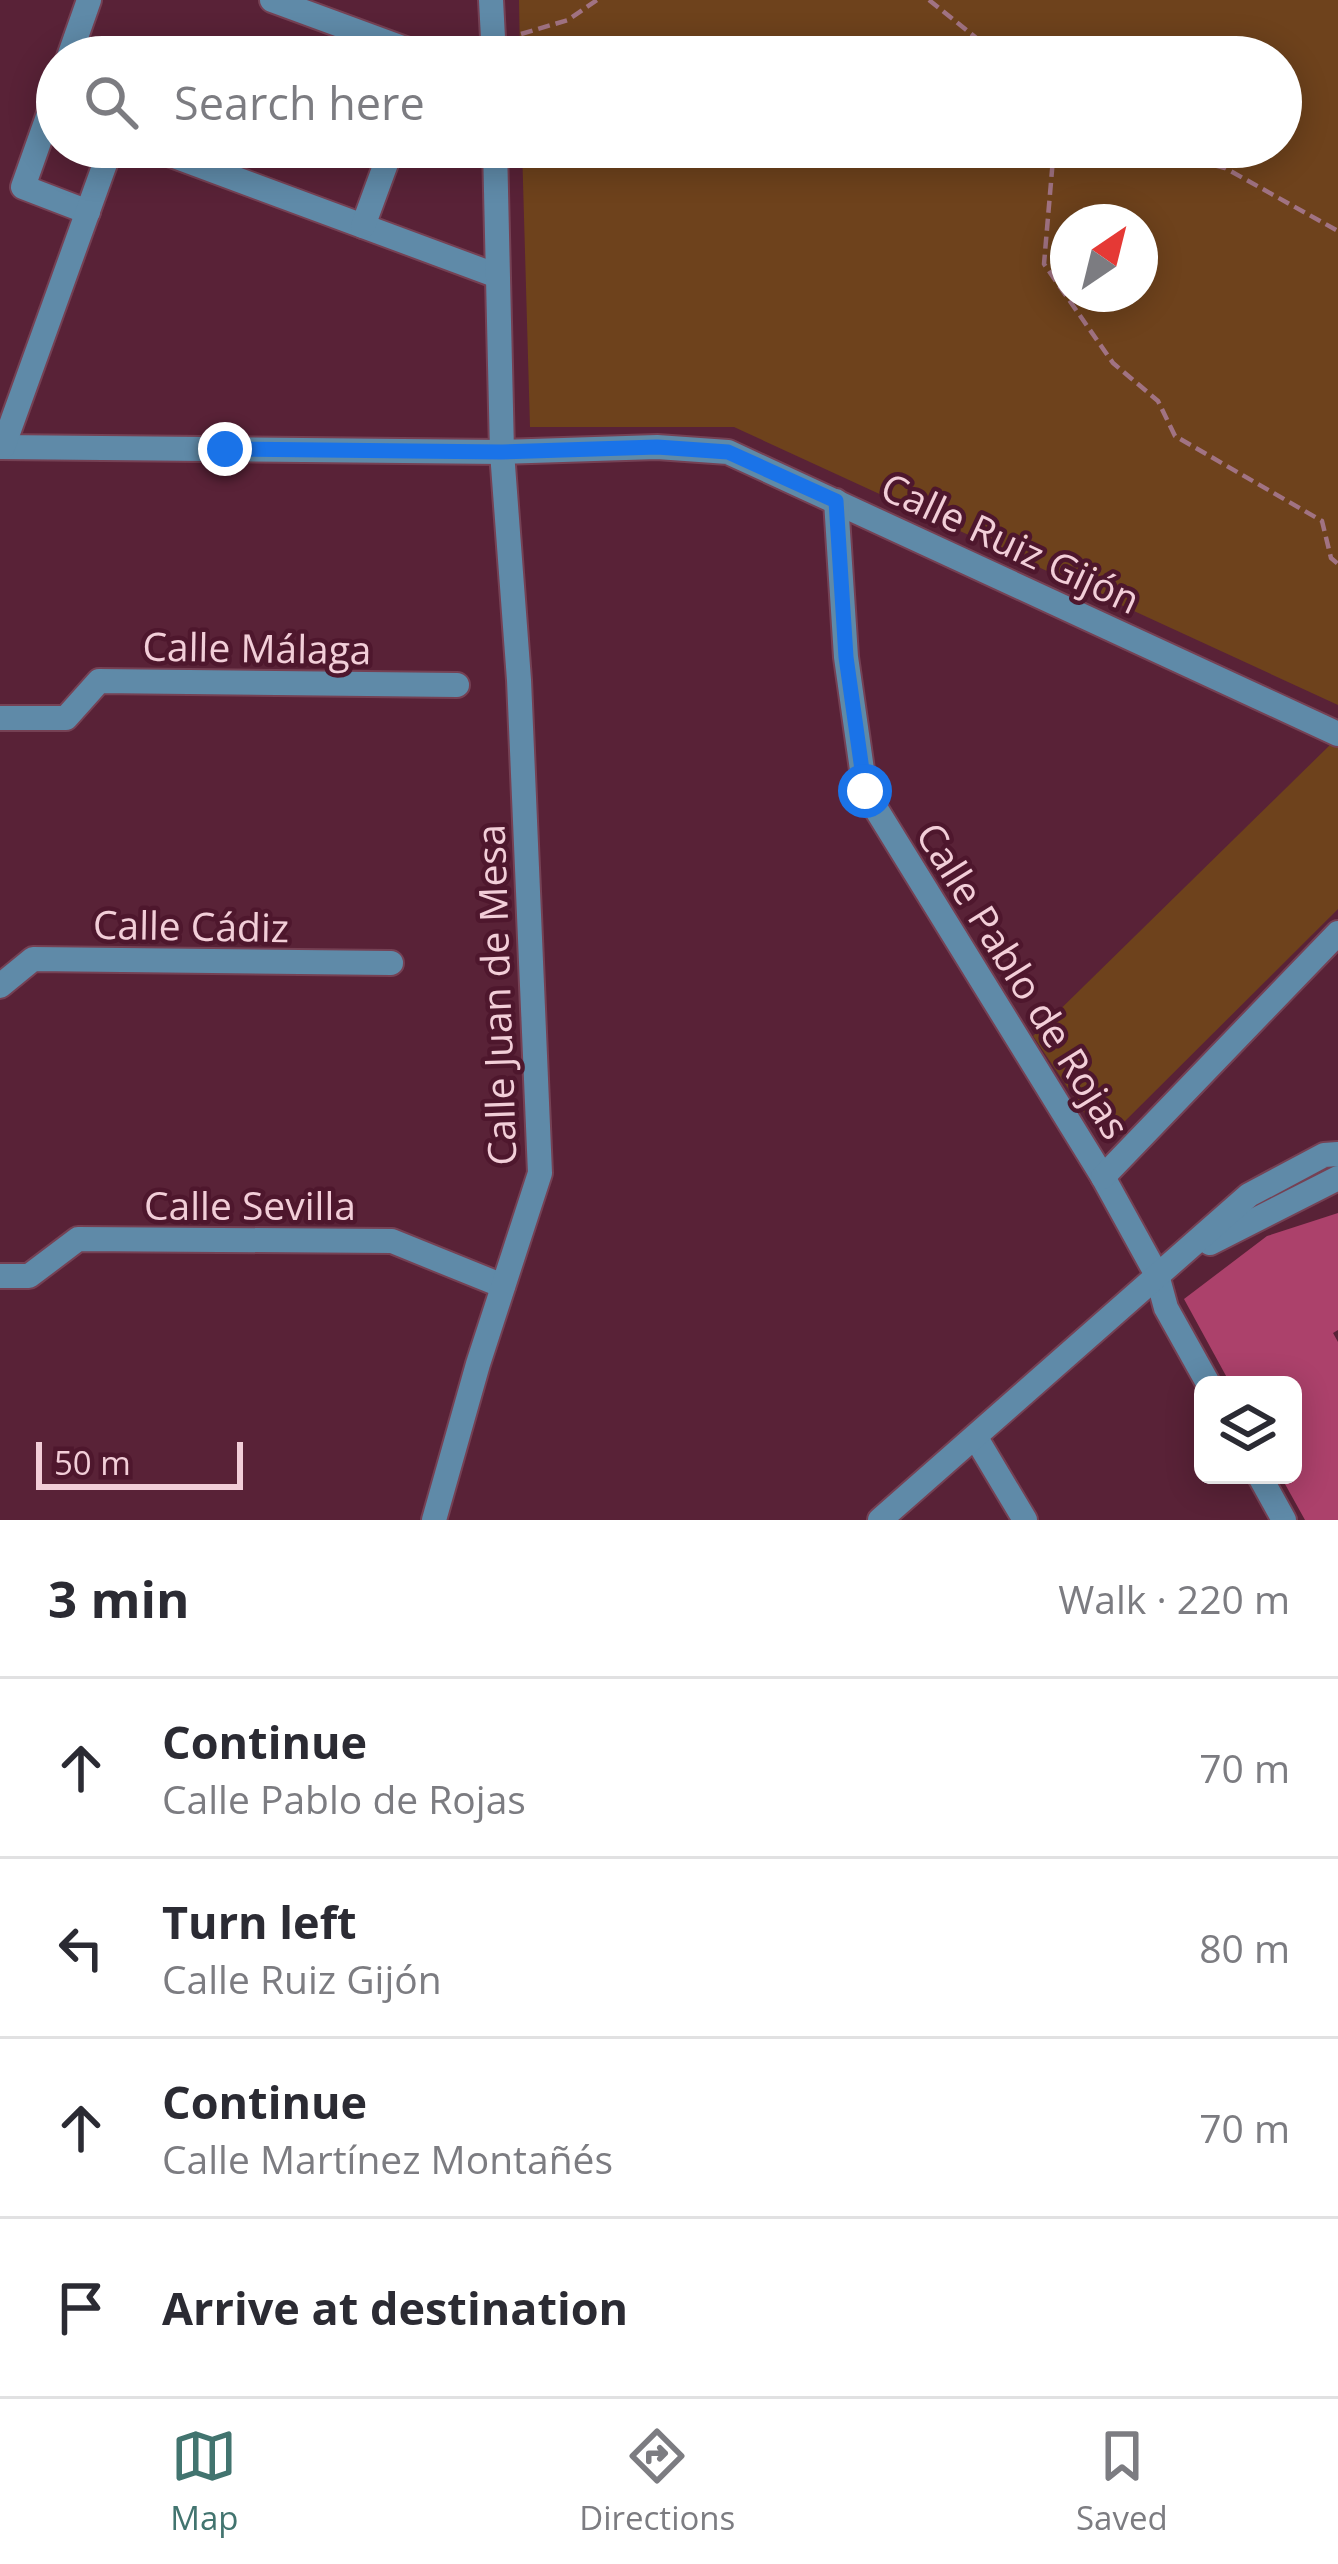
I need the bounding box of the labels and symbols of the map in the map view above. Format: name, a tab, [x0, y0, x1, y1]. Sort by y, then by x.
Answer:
north arrow	[1050, 204, 1158, 312]
route end	[198, 422, 252, 476]
street label: Calle Ruiz Gijón	[873, 459, 1149, 625]
street label: Calle Málaga	[142, 619, 372, 675]
route start	[838, 764, 892, 818]
street label: Calle Pablo de Rojas	[905, 812, 1143, 1148]
street label: Calle Juan de Mesa	[463, 824, 527, 1166]
street label: Calle Cádiz	[92, 897, 290, 953]
street label: Calle Sevilla	[144, 1178, 356, 1231]
scale bar	[36, 1436, 243, 1489]

